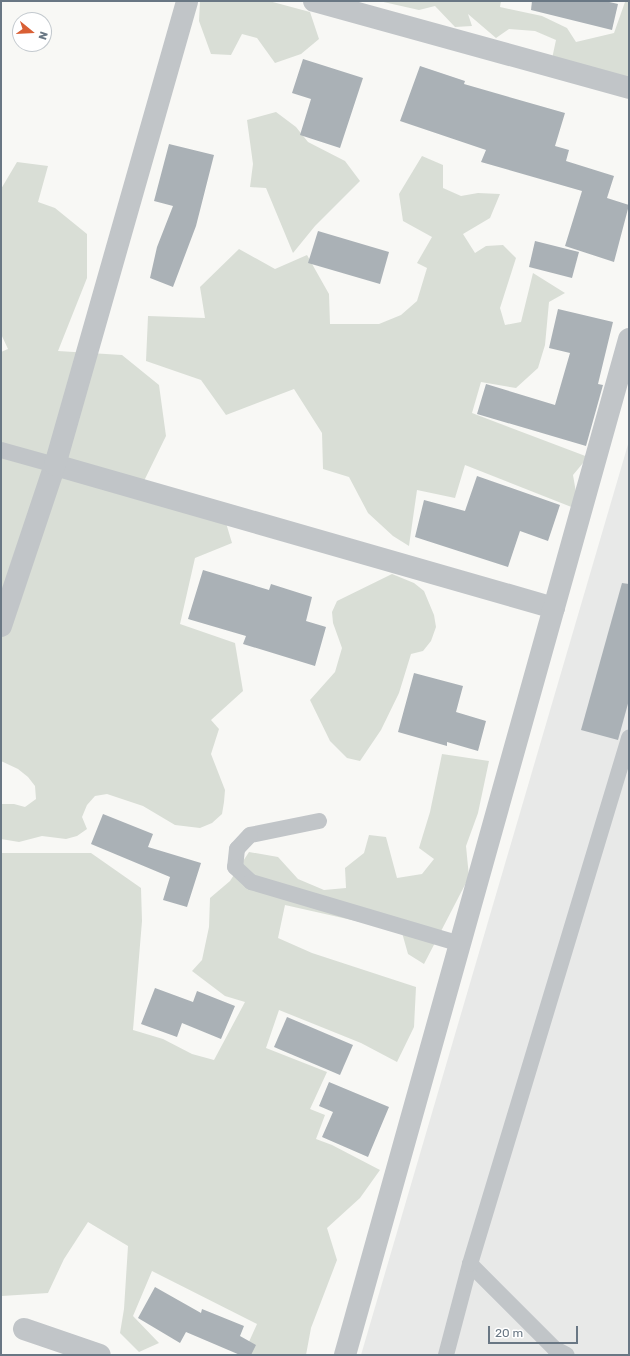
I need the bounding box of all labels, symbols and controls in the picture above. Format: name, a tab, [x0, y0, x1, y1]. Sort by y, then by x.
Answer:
north arrow	[12, 12, 52, 52]
text: N	[36, 30, 50, 41]
scale bar	[490, 1318, 580, 1344]
text: 20 m	[495, 1326, 523, 1340]

